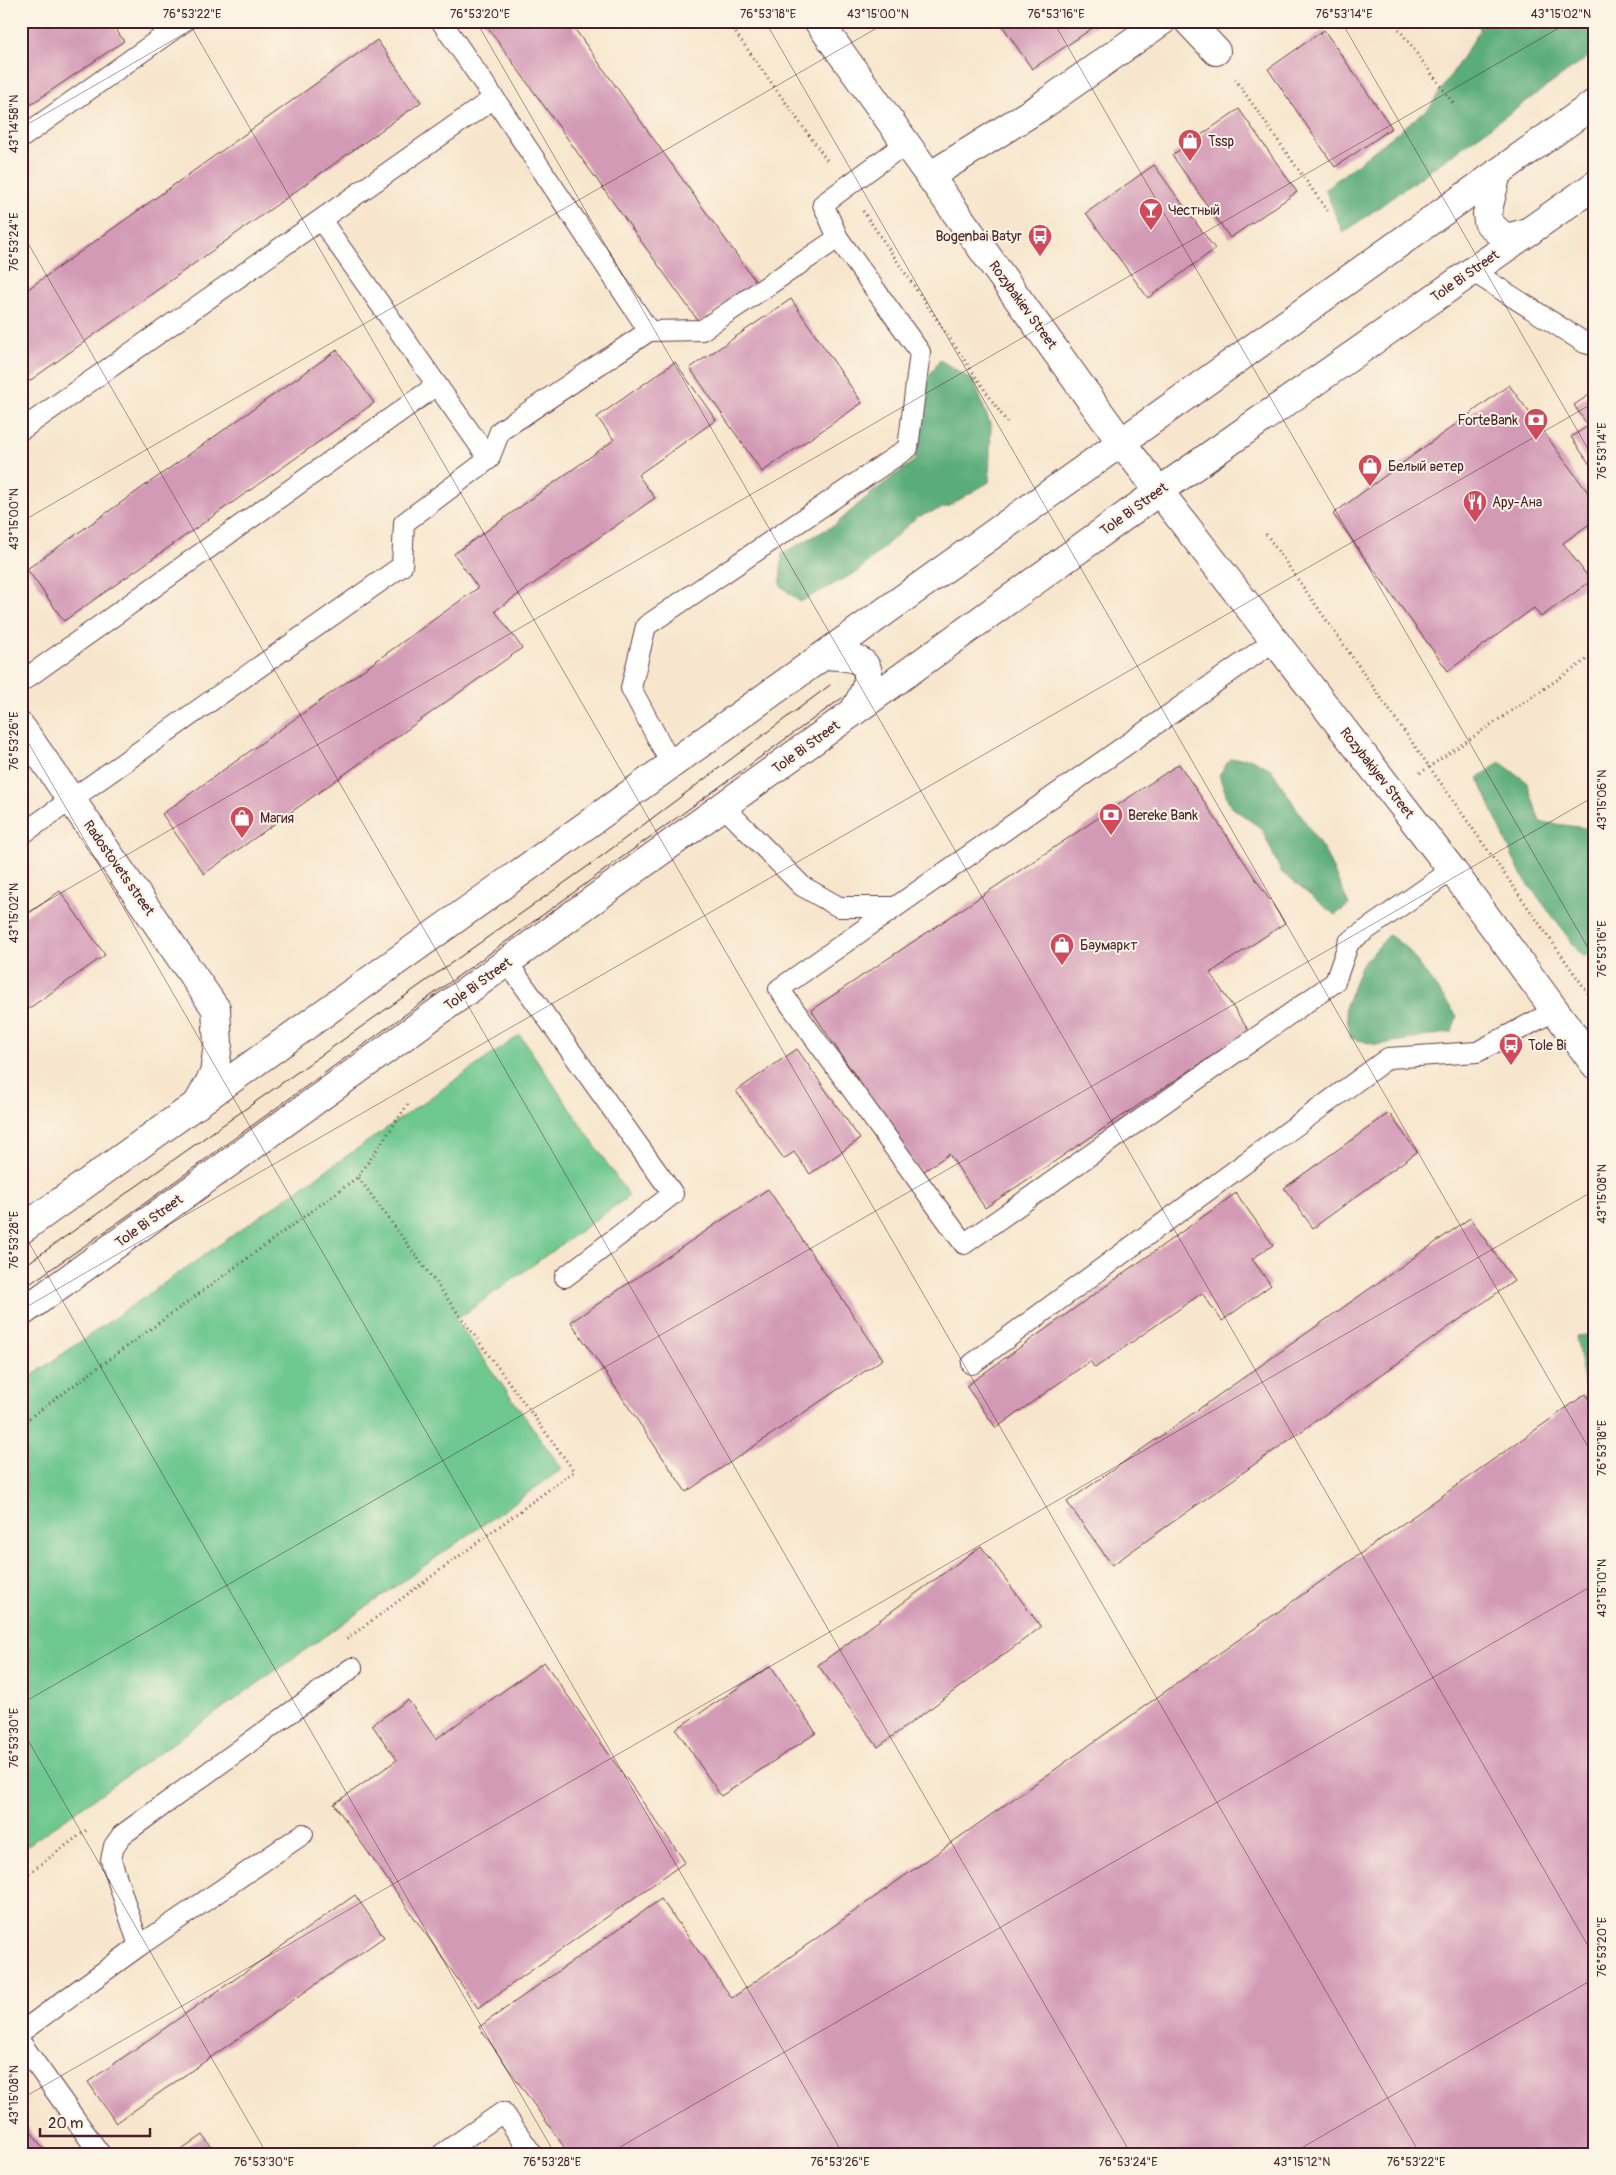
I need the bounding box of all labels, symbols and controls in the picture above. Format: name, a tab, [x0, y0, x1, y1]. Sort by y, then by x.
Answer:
text: 76°53'22"E	[163, 7, 221, 22]
text: 76°53'20"E	[450, 7, 510, 22]
text: 76°53'18"E	[740, 7, 796, 22]
text: 43°15'00"N	[847, 7, 909, 22]
text: 76°53'16"E	[1028, 7, 1084, 22]
text: 76°53'14"E	[1316, 7, 1372, 22]
text: 43°15'02"N	[1531, 7, 1591, 22]
text: 43°14'58"N	[7, 95, 22, 153]
shop icon: Tssp	[1177, 128, 1203, 162]
place label: Tssp	[1208, 133, 1235, 150]
bar icon: Честный	[1138, 197, 1164, 231]
place label: Честный	[1168, 202, 1220, 219]
text: 76°53'24"E	[7, 213, 22, 271]
bus stop icon: Bogenbai Batyr	[1027, 223, 1053, 257]
place label: Bogenbai Batyr	[935, 228, 1022, 245]
street label: Tole Bi Street	[1428, 246, 1503, 306]
street label: Rozybakiev Street	[985, 258, 1061, 353]
bank icon: ForteBank	[1523, 407, 1549, 441]
place label: ForteBank	[1457, 412, 1518, 429]
text: 76°53'14"E	[1595, 423, 1610, 479]
shop icon: Белый ветер	[1357, 453, 1383, 487]
place label: Белый ветер	[1388, 458, 1464, 475]
street label: Tole Bi Street	[1097, 479, 1171, 539]
text: 43°15'00"N	[7, 488, 22, 550]
restaurant icon: Ару-Ана	[1462, 489, 1488, 523]
place label: Ару-Ана	[1492, 494, 1542, 511]
text: 76°53'26"E	[7, 712, 22, 770]
street label: Tole Bi Street	[769, 717, 843, 777]
street label: Rozybakiyev Street	[1336, 724, 1418, 822]
text: 43°15'06"N	[1595, 770, 1610, 830]
bank icon: Bereke Bank	[1098, 802, 1124, 836]
shop icon: Магия	[229, 805, 255, 839]
place label: Bereke Bank	[1128, 807, 1198, 824]
place label: Магия	[260, 810, 294, 827]
street label: Radostovets street	[80, 817, 158, 919]
text: 43°15'02"N	[7, 883, 22, 943]
text: 76°53'16"E	[1595, 921, 1610, 977]
shop icon: Баумаркт	[1049, 932, 1075, 966]
place label: Баумаркт	[1080, 937, 1137, 954]
street label: Tole Bi Street	[441, 954, 515, 1014]
bus stop icon: Tole Bi	[1498, 1032, 1524, 1066]
place label: Tole Bi	[1528, 1037, 1567, 1054]
text: 43°15'08"N	[1595, 1164, 1610, 1224]
street label: Tole Bi Street	[112, 1191, 186, 1251]
text: 76°53'28"E	[7, 1211, 22, 1269]
text: 76°53'18"E	[1595, 1420, 1610, 1476]
text: 43°15'10"N	[1595, 1559, 1610, 1617]
text: 76°53'30"E	[7, 1708, 22, 1768]
text: 76°53'20"E	[1595, 1917, 1610, 1977]
text: 43°15'08"N	[7, 2065, 22, 2125]
scale bar	[40, 2105, 150, 2137]
text: 20 m	[48, 2114, 83, 2133]
text: 76°53'30"E	[234, 2155, 294, 2170]
text: 76°53'28"E	[523, 2155, 581, 2170]
text: 76°53'26"E	[811, 2155, 869, 2170]
text: 76°53'24"E	[1099, 2155, 1157, 2170]
text: 43°15'12"N	[1274, 2155, 1330, 2170]
text: 76°53'22"E	[1387, 2155, 1445, 2170]

